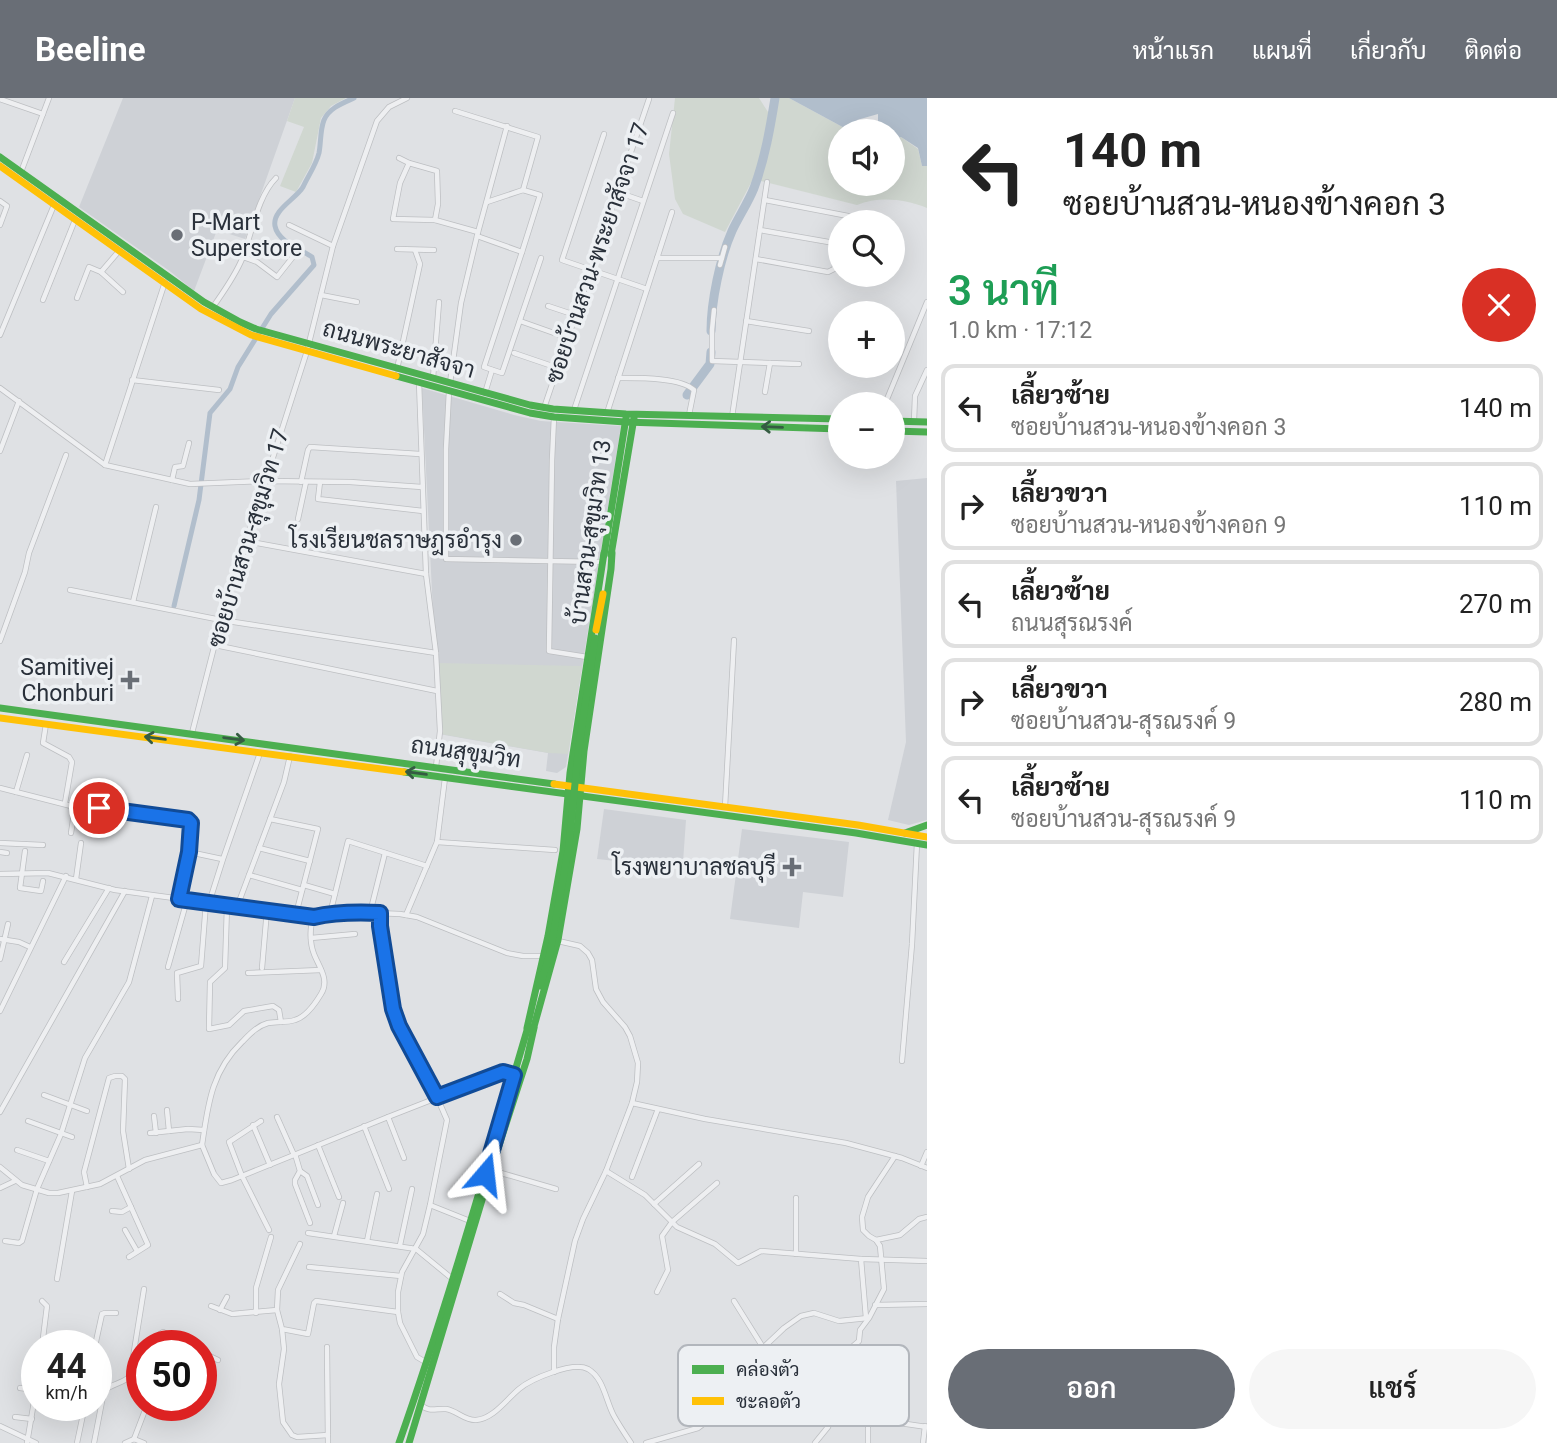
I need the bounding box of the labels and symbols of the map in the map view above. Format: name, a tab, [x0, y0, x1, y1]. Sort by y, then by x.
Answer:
street label: ซอยบ้านสวน-พระยาสัจจา 17	[538, 119, 655, 387]
place label: P-Mart Superstore	[191, 209, 302, 262]
marker: P-Mart Superstore	[169, 227, 185, 243]
street label: ถนนพระยาสัจจา	[320, 314, 478, 384]
one-way arrow	[761, 420, 784, 433]
street label: ซอยบ้านสวน-สุขุมวิท 17	[200, 425, 297, 651]
street label: บ้านสวน-สุขุมวิท 13	[562, 438, 619, 626]
place label: โรงเรียนชลราษฎรอำรุง	[287, 524, 502, 556]
marker: โรงเรียนชลราษฎรอำรุง	[508, 532, 524, 548]
place label: Samitivej Chonburi	[20, 654, 114, 707]
marker: Samitivej Chonburi	[120, 670, 140, 690]
street label: ถนนสุขุมวิท	[409, 730, 523, 776]
one-way arrow	[144, 731, 166, 744]
one-way arrow	[222, 733, 245, 746]
one-way arrow	[406, 766, 428, 779]
pin	[69, 778, 129, 838]
place label: โรงพยาบาลชลบุรี	[610, 851, 776, 883]
marker: โรงพยาบาลชลบุรี	[782, 857, 802, 877]
position arrow	[448, 1137, 522, 1211]
speed limit sign: 50	[126, 1330, 217, 1421]
legend	[678, 1345, 909, 1426]
text: คล่องตัว	[736, 1358, 800, 1381]
text: ชะลอตัว	[736, 1390, 801, 1413]

